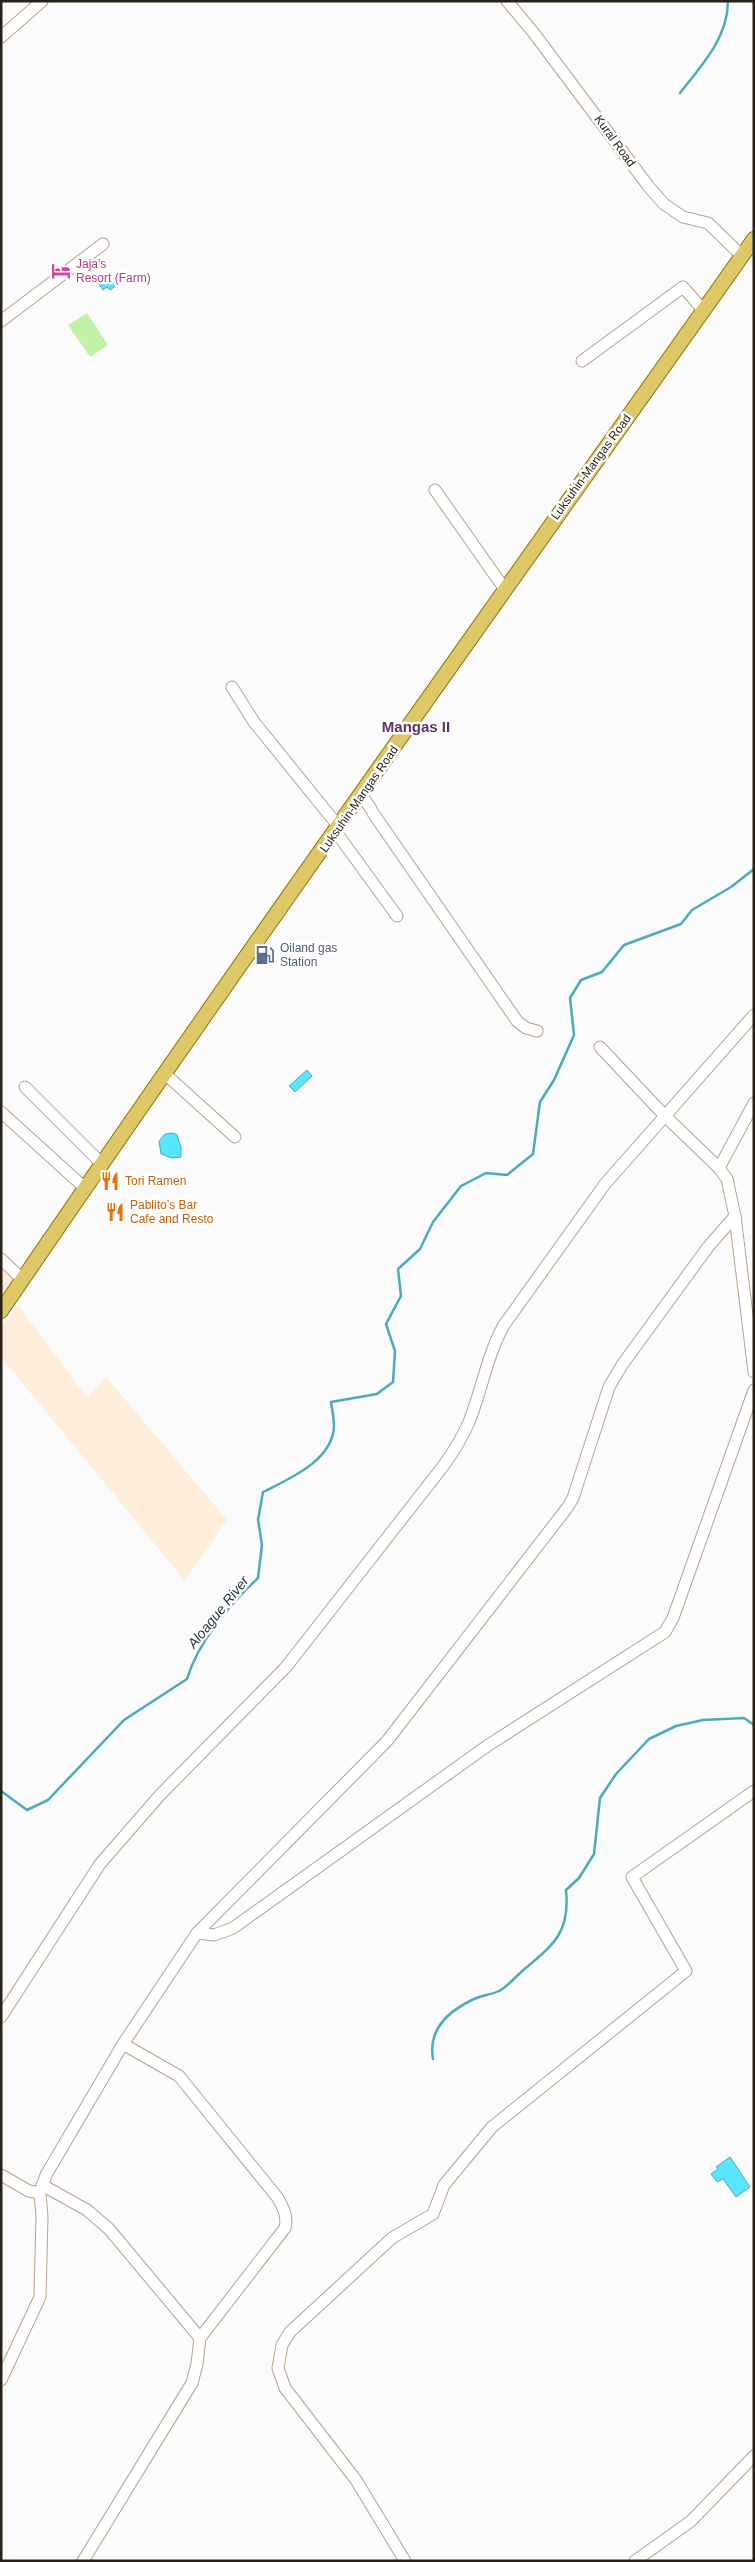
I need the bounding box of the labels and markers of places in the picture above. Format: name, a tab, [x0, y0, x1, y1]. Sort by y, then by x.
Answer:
place label: Jaja's Resort (Farm)	[76, 257, 151, 285]
hotel icon: Jaja's Resort (Farm)	[50, 260, 72, 282]
place label: Oiland gas Station	[280, 941, 337, 969]
fuel station icon: Oiland gas Station	[254, 944, 276, 966]
restaurant icon: Tori Ramen	[99, 1170, 121, 1192]
place label: Tori Ramen	[125, 1174, 186, 1188]
place label: Pablito’s Bar Cafe and Resto	[130, 1198, 214, 1226]
restaurant icon: Pablito’s Bar Cafe and Resto	[104, 1201, 126, 1223]

